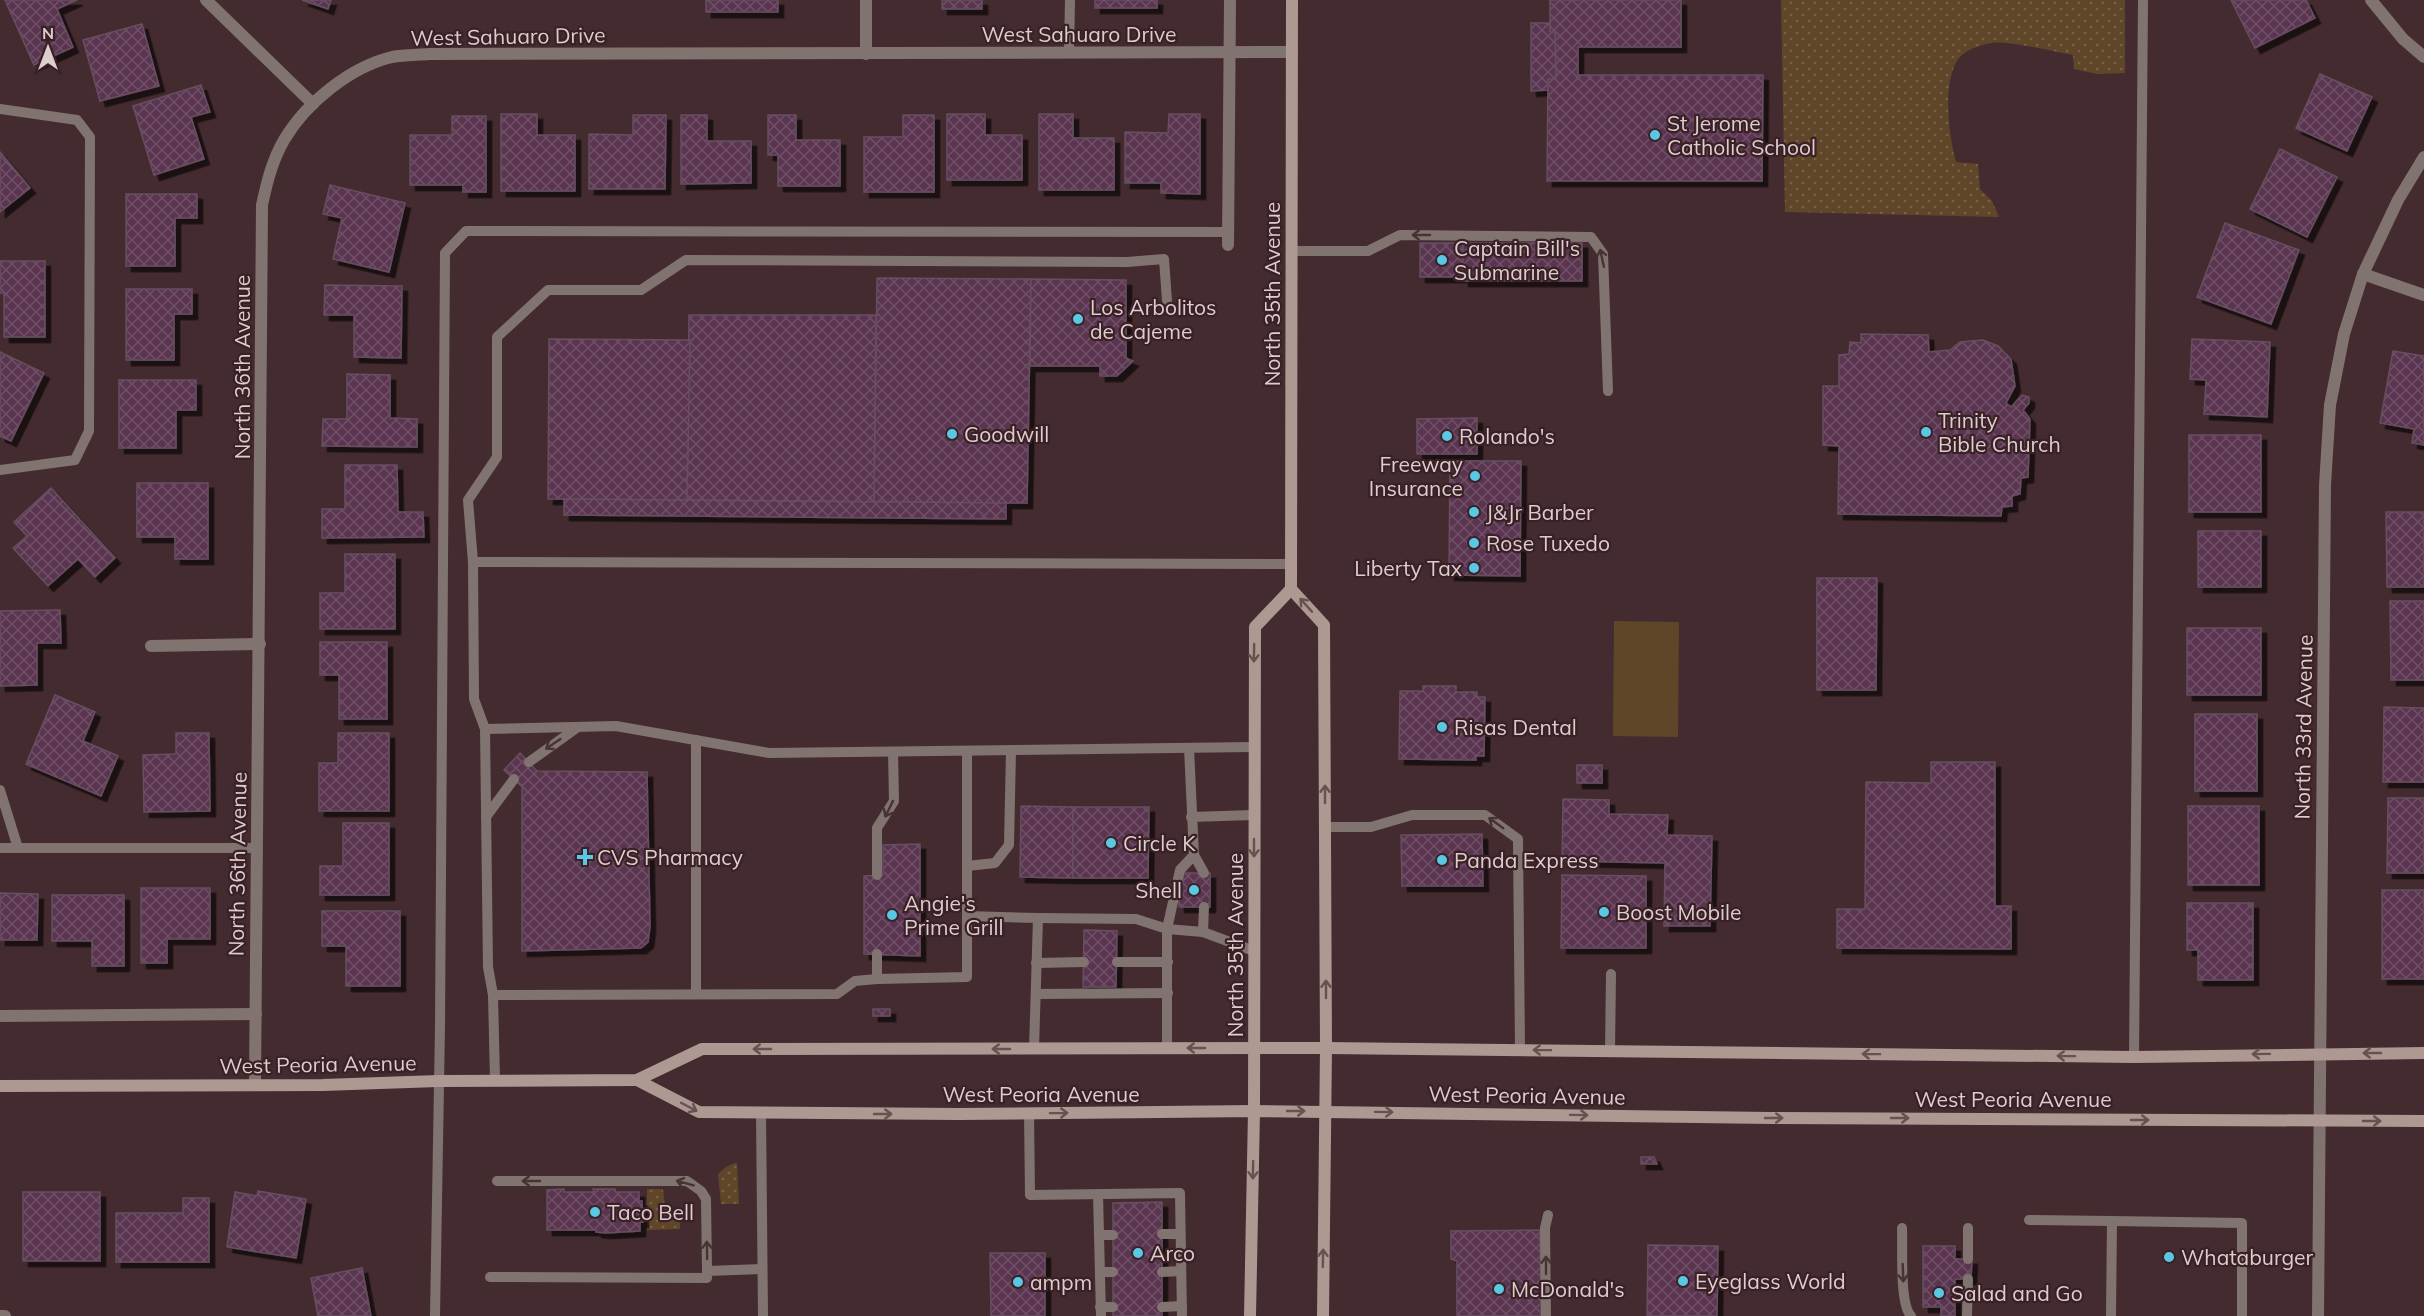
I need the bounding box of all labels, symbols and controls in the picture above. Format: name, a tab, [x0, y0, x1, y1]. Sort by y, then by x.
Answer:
north arrow	[18, 18, 78, 78]
street label: West Sahuaro Drive	[410, 21, 606, 51]
street label: West Sahuaro Drive	[981, 21, 1177, 47]
text: N	[42, 23, 54, 43]
place label: St Jerome Catholic School	[1667, 110, 1816, 160]
marker: St Jerome Catholic School	[1648, 128, 1662, 142]
street label: North 35th Avenue	[1259, 202, 1285, 386]
one-way arrow	[1412, 229, 1432, 241]
place label: Captain Bill's Submarine	[1454, 235, 1580, 285]
one-way arrow	[1596, 249, 1607, 269]
marker: Captain Bill's Submarine	[1435, 253, 1449, 267]
street label: North 36th Avenue	[229, 275, 255, 459]
place label: Los Arbolitos de Cajeme	[1090, 294, 1217, 344]
marker: Los Arbolitos de Cajeme	[1071, 312, 1085, 326]
place label: Trinity Bible Church	[1938, 407, 2061, 457]
place label: Goodwill	[964, 421, 1049, 447]
place label: Rolando's	[1459, 423, 1555, 449]
marker: Trinity Bible Church	[1919, 425, 1933, 439]
marker: Goodwill	[945, 427, 959, 441]
marker: Rolando's	[1440, 429, 1454, 443]
place label: Freeway Insurance	[1369, 451, 1463, 501]
marker: Freeway Insurance	[1468, 469, 1482, 483]
place label: J&Jr Barber	[1486, 499, 1594, 525]
marker: J&Jr Barber	[1467, 505, 1481, 519]
place label: Rose Tuxedo	[1486, 530, 1610, 556]
marker: Rose Tuxedo	[1467, 536, 1481, 550]
place label: Liberty Tax	[1354, 555, 1462, 581]
marker: Liberty Tax	[1467, 561, 1481, 575]
one-way arrow	[1299, 598, 1313, 613]
street label: North 33rd Avenue	[2288, 634, 2318, 820]
one-way arrow	[1248, 643, 1260, 663]
place label: Risas Dental	[1454, 714, 1577, 740]
marker: Risas Dental	[1435, 720, 1449, 734]
one-way arrow	[546, 738, 562, 750]
street label: North 36th Avenue	[222, 772, 252, 956]
one-way arrow	[1319, 785, 1331, 805]
one-way arrow	[883, 800, 894, 818]
one-way arrow	[1489, 817, 1505, 830]
place label: Circle K	[1123, 830, 1196, 856]
marker: Circle K	[1104, 836, 1118, 850]
one-way arrow	[1248, 837, 1260, 857]
place label: CVS Pharmacy	[597, 844, 743, 870]
place label: Panda Express	[1454, 847, 1599, 873]
marker: CVS Pharmacy	[578, 850, 592, 864]
street label: North 35th Avenue	[1222, 853, 1248, 1037]
marker: Panda Express	[1435, 853, 1449, 867]
place label: Shell	[1135, 877, 1182, 903]
marker: Shell	[1187, 883, 1201, 897]
place label: Angie's Prime Grill	[904, 890, 1003, 940]
place label: Boost Mobile	[1616, 899, 1741, 925]
marker: Boost Mobile	[1597, 905, 1611, 919]
marker: Angie's Prime Grill	[885, 908, 899, 922]
one-way arrow	[1320, 980, 1332, 1000]
one-way arrow	[1187, 1042, 1207, 1054]
one-way arrow	[752, 1043, 772, 1055]
one-way arrow	[992, 1043, 1012, 1055]
one-way arrow	[1533, 1044, 1553, 1056]
one-way arrow	[2362, 1047, 2382, 1059]
one-way arrow	[1861, 1048, 1881, 1060]
one-way arrow	[2251, 1048, 2271, 1060]
street label: West Peoria Avenue	[219, 1049, 417, 1079]
one-way arrow	[2056, 1050, 2076, 1062]
street label: West Peoria Avenue	[1428, 1080, 1626, 1110]
street label: West Peoria Avenue	[942, 1081, 1140, 1107]
street label: West Peoria Avenue	[1914, 1086, 2112, 1112]
one-way arrow	[680, 1101, 697, 1113]
one-way arrow	[1286, 1105, 1306, 1117]
one-way arrow	[1049, 1107, 1069, 1119]
one-way arrow	[1373, 1107, 1393, 1118]
one-way arrow	[872, 1108, 892, 1120]
one-way arrow	[1568, 1109, 1588, 1121]
one-way arrow	[1763, 1112, 1783, 1123]
one-way arrow	[1890, 1112, 1910, 1124]
one-way arrow	[2130, 1114, 2150, 1126]
one-way arrow	[2361, 1115, 2381, 1127]
one-way arrow	[1248, 1159, 1259, 1179]
one-way arrow	[521, 1175, 541, 1187]
one-way arrow	[676, 1176, 695, 1188]
place label: Taco Bell	[607, 1199, 694, 1225]
marker: Taco Bell	[588, 1205, 602, 1219]
one-way arrow	[701, 1240, 712, 1260]
place label: Arco	[1150, 1240, 1195, 1266]
place label: Whataburger	[2181, 1244, 2314, 1270]
marker: Arco	[1131, 1246, 1145, 1260]
one-way arrow	[1318, 1248, 1329, 1268]
marker: Whataburger	[2162, 1250, 2176, 1264]
one-way arrow	[1540, 1256, 1552, 1276]
one-way arrow	[1898, 1262, 1909, 1282]
place label: Eyeglass World	[1695, 1268, 1845, 1294]
place label: ampm	[1030, 1269, 1092, 1295]
marker: Eyeglass World	[1676, 1274, 1690, 1288]
marker: ampm	[1011, 1275, 1025, 1289]
place label: McDonald's	[1511, 1276, 1625, 1302]
place label: Salad and Go	[1951, 1280, 2083, 1306]
marker: McDonald's	[1492, 1282, 1506, 1296]
marker: Salad and Go	[1932, 1286, 1946, 1300]

